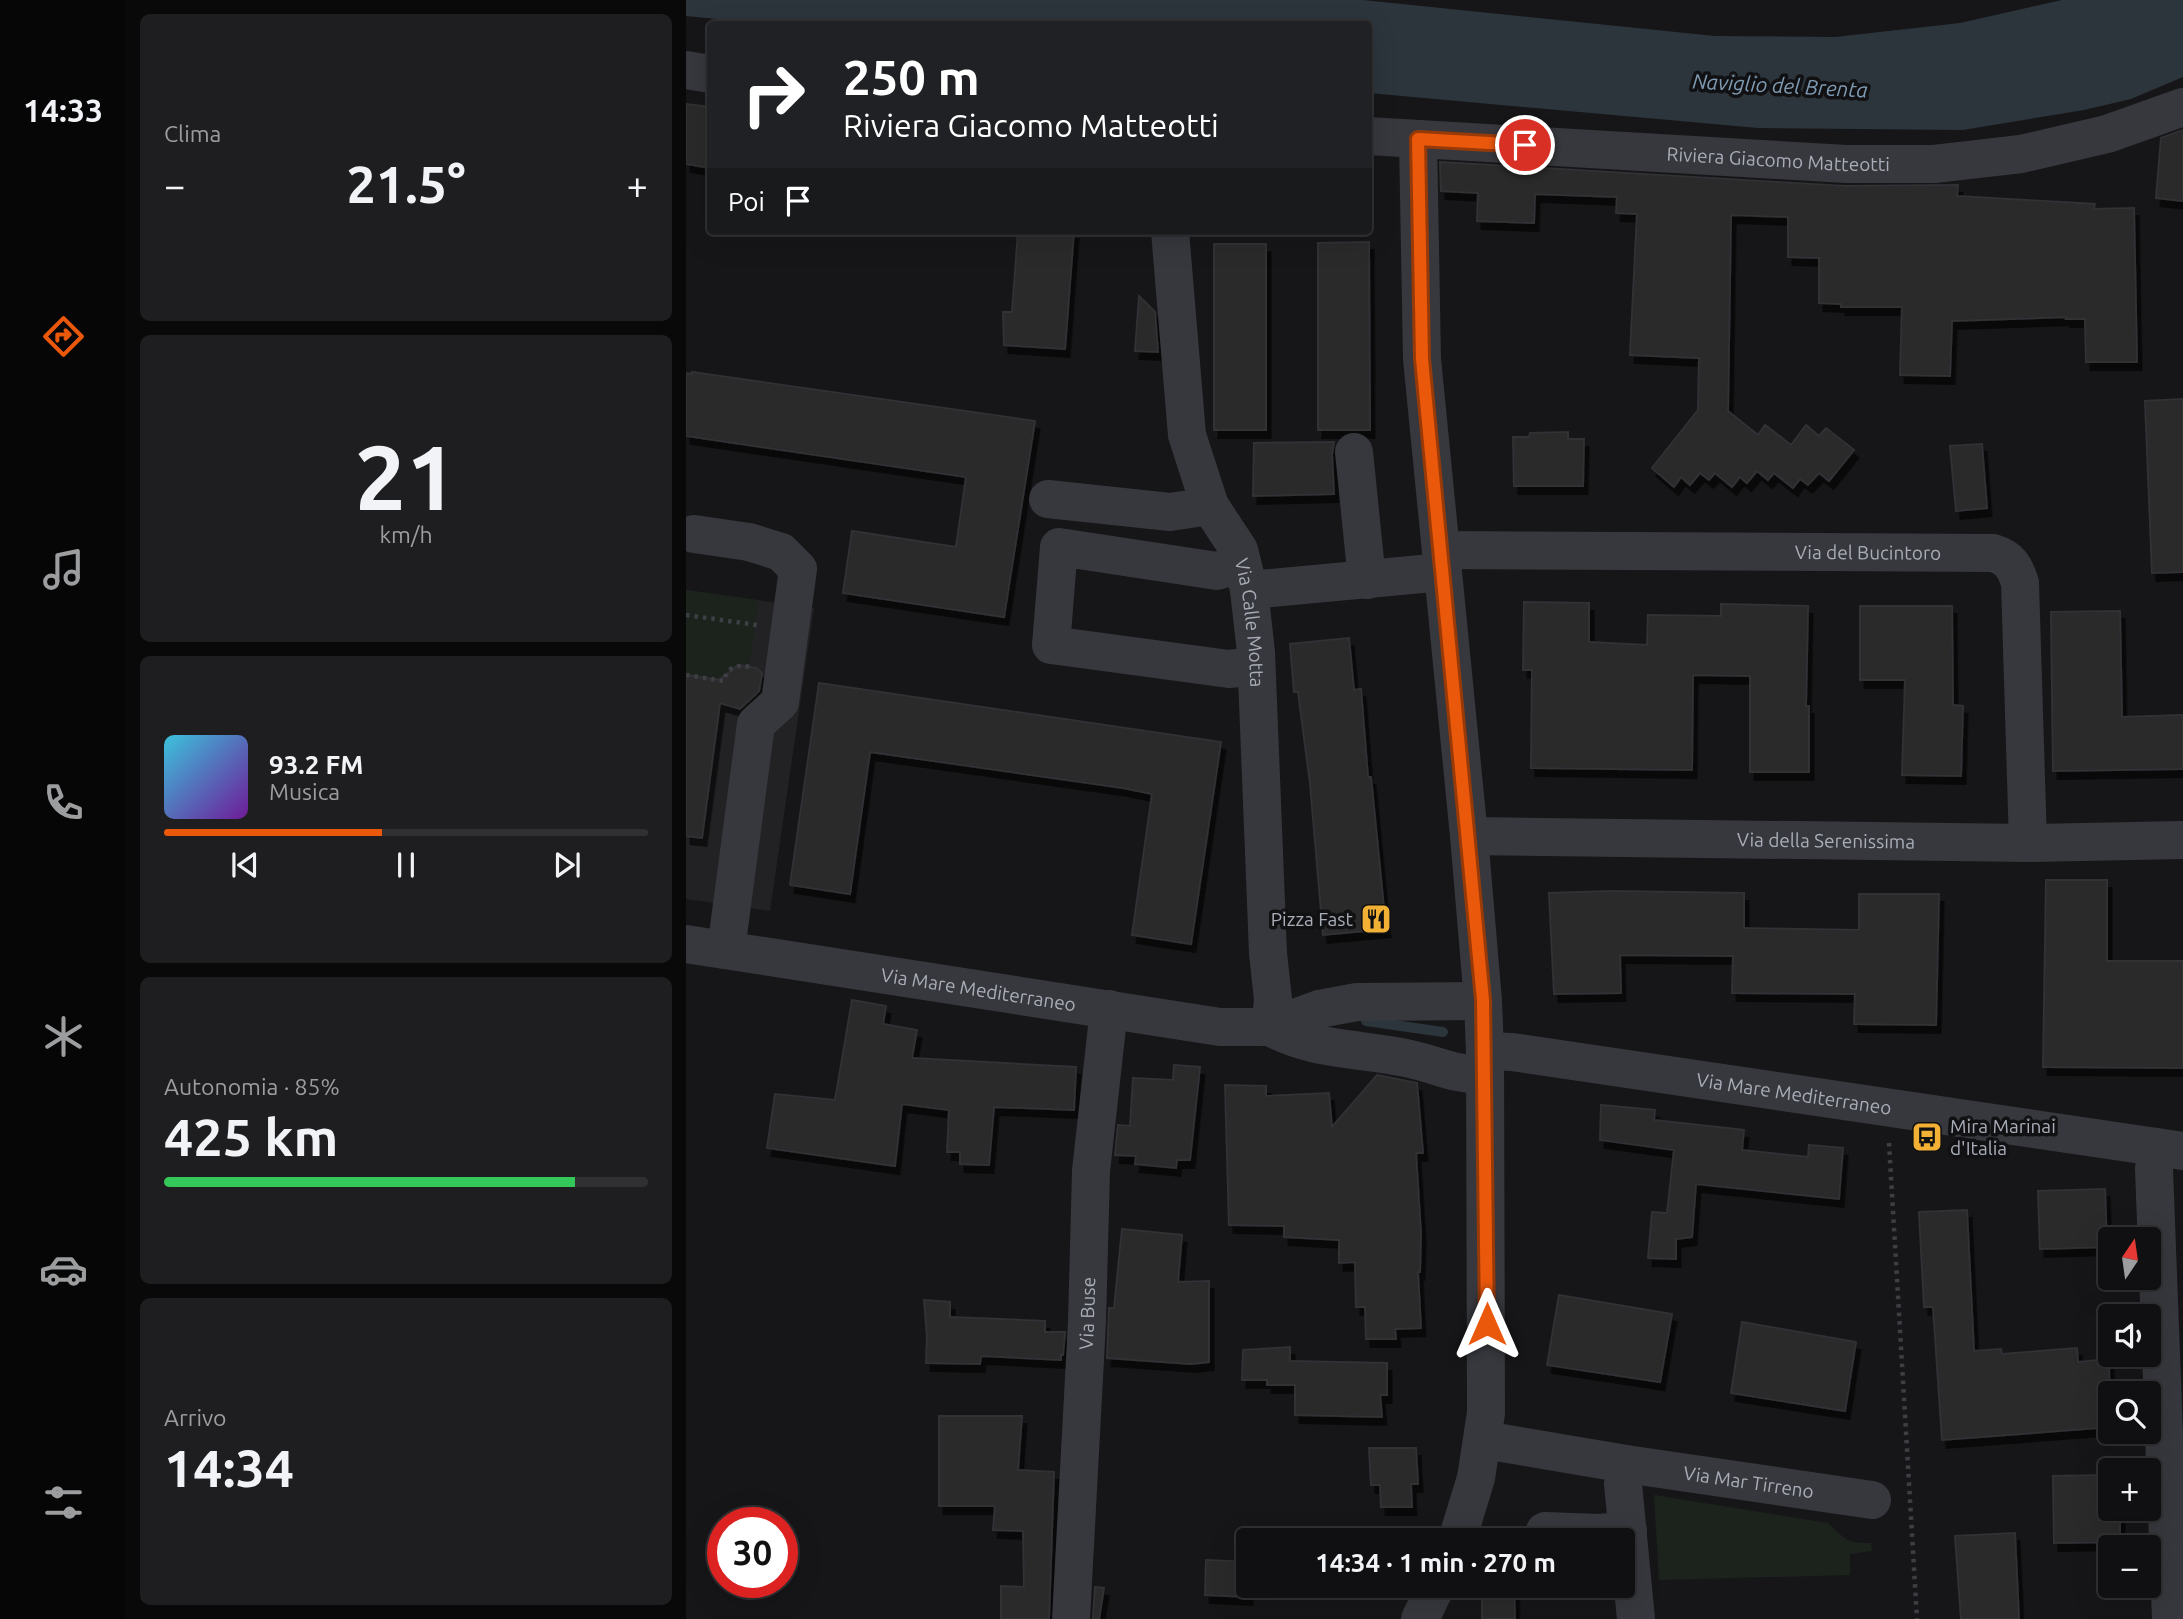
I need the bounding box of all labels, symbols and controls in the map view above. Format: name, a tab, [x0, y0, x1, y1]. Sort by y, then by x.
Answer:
icon: right	[728, 49, 819, 140]
text: 250 m	[843, 49, 980, 104]
water label: Naviglio del Brenta	[1692, 68, 1868, 102]
text: 14:33	[23, 92, 103, 128]
text: Riviera Giacomo Matteotti	[843, 107, 1219, 143]
pin	[1495, 115, 1555, 175]
text: Clima	[164, 121, 221, 146]
icon: arrive	[1506, 126, 1544, 164]
street label: Riviera Giacomo Matteotti	[1666, 143, 1890, 175]
text: 21.5°	[346, 155, 466, 213]
text: −	[164, 164, 185, 206]
text: +	[627, 164, 648, 206]
icon: arrive	[779, 182, 817, 220]
text: Poi	[728, 187, 765, 216]
icon: directions	[39, 312, 88, 361]
text: 21	[355, 425, 457, 527]
text: km/h	[379, 522, 433, 547]
street label: Via del Bucintoro	[1795, 541, 1941, 564]
icon: music	[39, 545, 88, 594]
street label: Via Calle Motta	[1230, 556, 1268, 688]
text: 93.2 FM	[269, 750, 363, 779]
icon: phone	[39, 778, 88, 827]
text: Musica	[269, 779, 340, 804]
street label: Via della Serenissima	[1737, 828, 1915, 853]
icon: previous	[226, 846, 264, 884]
icon: pause	[387, 846, 425, 884]
icon: next	[548, 846, 586, 884]
restaurant icon: Pizza Fast	[1359, 902, 1393, 936]
place label: Pizza Fast	[1271, 908, 1354, 930]
street label: Via Mare Mediterraneo	[879, 963, 1078, 1015]
icon: climate	[39, 1012, 88, 1061]
street label: Via Mare Mediterraneo	[1695, 1068, 1893, 1119]
text: Autonomia · 85%	[164, 1074, 340, 1099]
text: 425 km	[164, 1108, 338, 1166]
place label: Mira Marinai d'Italia	[1950, 1115, 2056, 1159]
bus stop icon: Mira Marinai d'Italia	[1910, 1120, 1944, 1154]
north arrow	[2098, 1227, 2161, 1290]
map controls	[2098, 1227, 2161, 1598]
icon: car	[39, 1245, 88, 1294]
street label: Via Buse	[1075, 1277, 1099, 1351]
position arrow	[1450, 1287, 1524, 1361]
button: sound	[2098, 1304, 2161, 1367]
button: search	[2098, 1381, 2161, 1444]
text: Arrivo	[164, 1405, 227, 1430]
text: 14:34	[164, 1439, 294, 1497]
button: +	[2098, 1458, 2161, 1521]
street label: Via Mar Tirreno	[1682, 1462, 1815, 1502]
icon: filters	[39, 1478, 88, 1527]
speed limit sign: 30	[707, 1507, 798, 1598]
button: −	[2098, 1535, 2161, 1598]
text: 14:34 · 1 min · 270 m	[1315, 1548, 1556, 1577]

